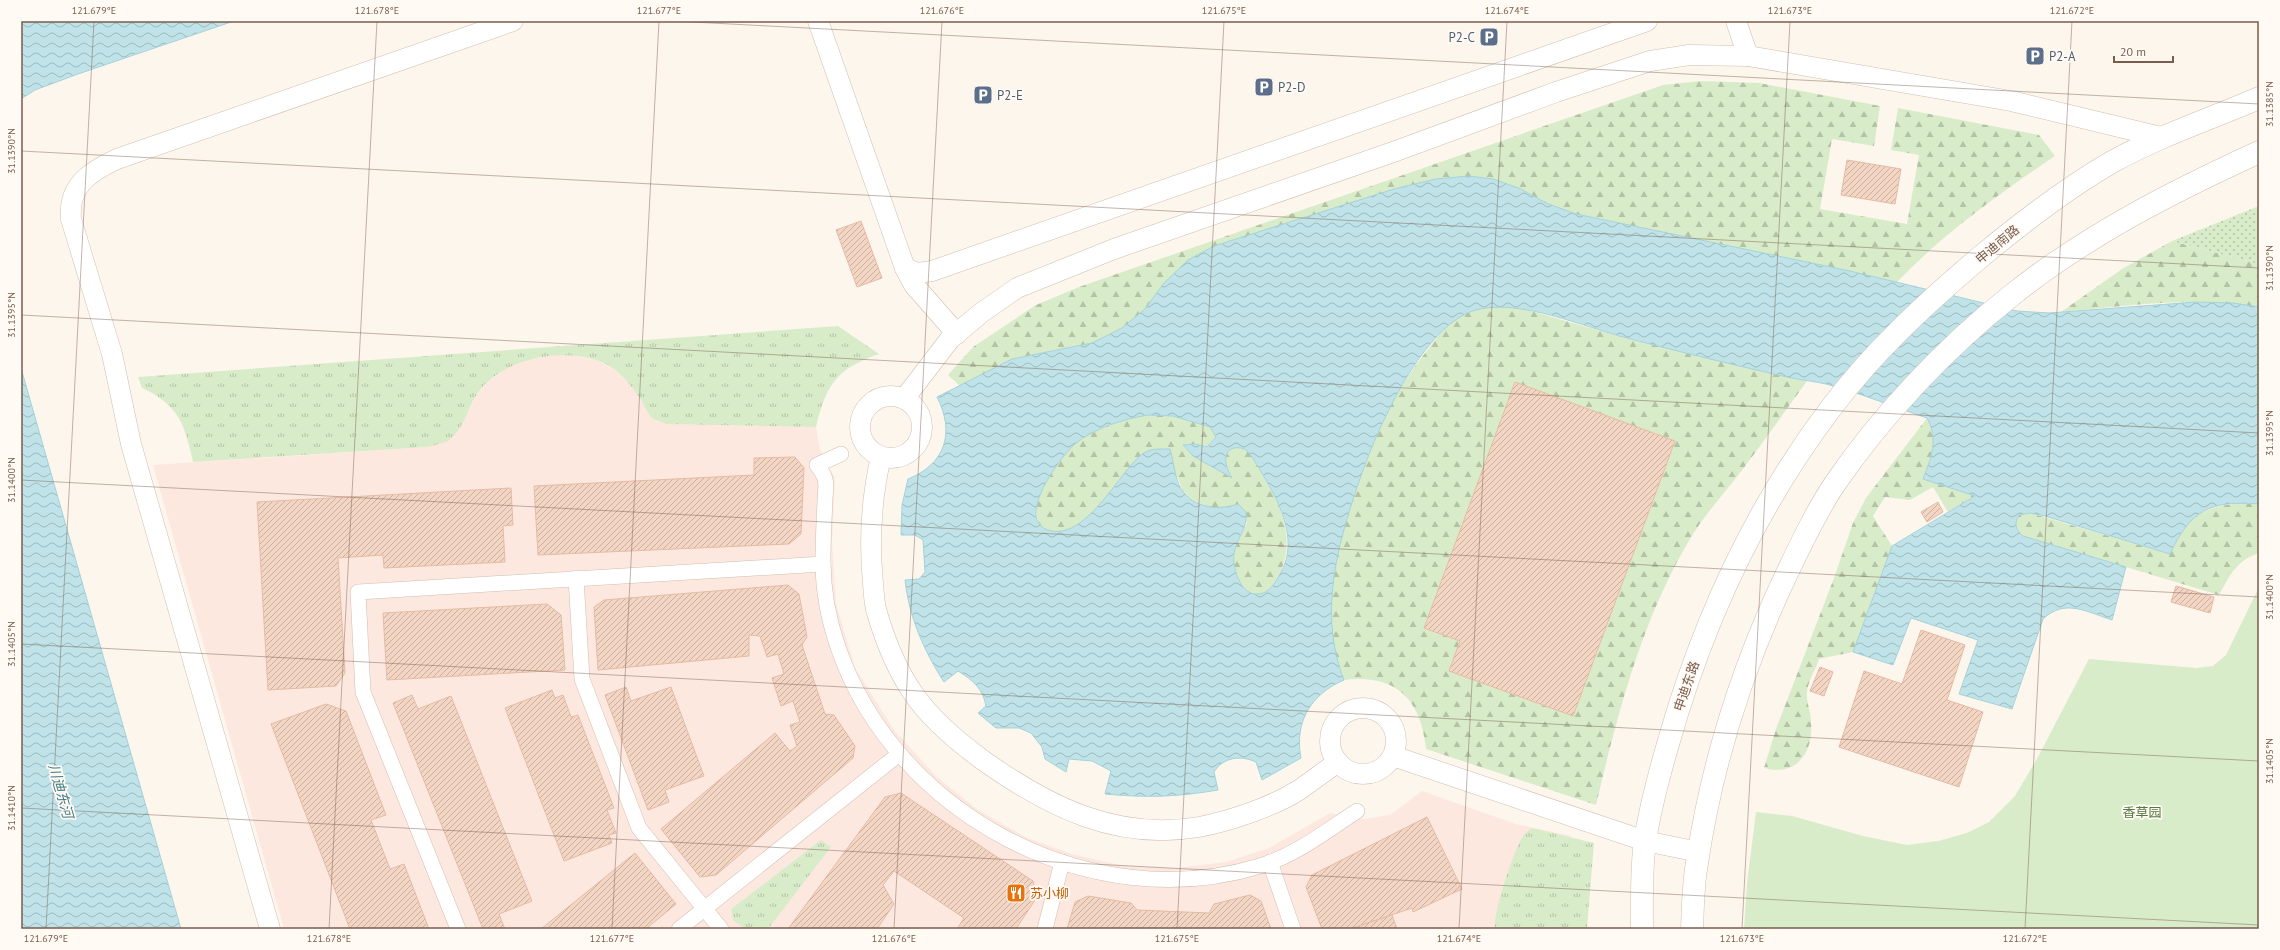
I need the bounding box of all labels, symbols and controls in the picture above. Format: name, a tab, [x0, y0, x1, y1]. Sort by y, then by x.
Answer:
text: 121.679°E	[72, 4, 116, 17]
text: 121.678°E	[355, 4, 399, 17]
text: 121.677°E	[637, 4, 681, 17]
text: 121.676°E	[920, 4, 964, 17]
text: 121.675°E	[1202, 4, 1246, 17]
text: 121.674°E	[1485, 4, 1529, 17]
text: 121.673°E	[1768, 4, 1812, 17]
text: 121.672°E	[2050, 4, 2094, 17]
parking icon: P2-C	[1478, 26, 1500, 48]
place label: P2-C	[1449, 29, 1475, 46]
scale bar	[2114, 38, 2173, 64]
text: 20 m	[2120, 44, 2146, 59]
parking icon: P2-A	[2024, 45, 2046, 67]
place label: P2-A	[2049, 48, 2076, 65]
parking icon: P2-D	[1253, 76, 1275, 98]
place label: P2-D	[1278, 79, 1306, 96]
text: 31.1385°N	[2263, 81, 2276, 127]
parking icon: P2-E	[972, 84, 994, 106]
place label: P2-E	[997, 87, 1023, 104]
text: 31.1390°N	[5, 128, 18, 174]
street label: 申迪南路	[1972, 221, 2023, 268]
text: 31.1390°N	[2263, 245, 2276, 291]
text: 31.1395°N	[5, 292, 18, 338]
text: 31.1395°N	[2263, 410, 2276, 456]
text: 31.1400°N	[5, 457, 18, 503]
text: 31.1400°N	[2263, 574, 2276, 620]
text: 31.1405°N	[5, 621, 18, 667]
street label: 申迪东路	[1670, 659, 1703, 714]
text: 31.1405°N	[2263, 738, 2276, 784]
water label: 川迪东河	[45, 762, 78, 823]
text: 31.1410°N	[5, 785, 18, 831]
park label: 香草园	[2122, 804, 2162, 821]
restaurant icon: 苏小柳	[1005, 882, 1027, 904]
place label: 苏小柳	[1030, 885, 1069, 902]
text: 121.679°E	[24, 932, 68, 945]
text: 121.678°E	[307, 932, 351, 945]
text: 121.677°E	[590, 932, 634, 945]
text: 121.676°E	[872, 932, 916, 945]
text: 121.675°E	[1155, 932, 1199, 945]
text: 121.674°E	[1437, 932, 1481, 945]
text: 121.673°E	[1720, 932, 1764, 945]
text: 121.672°E	[2003, 932, 2047, 945]

